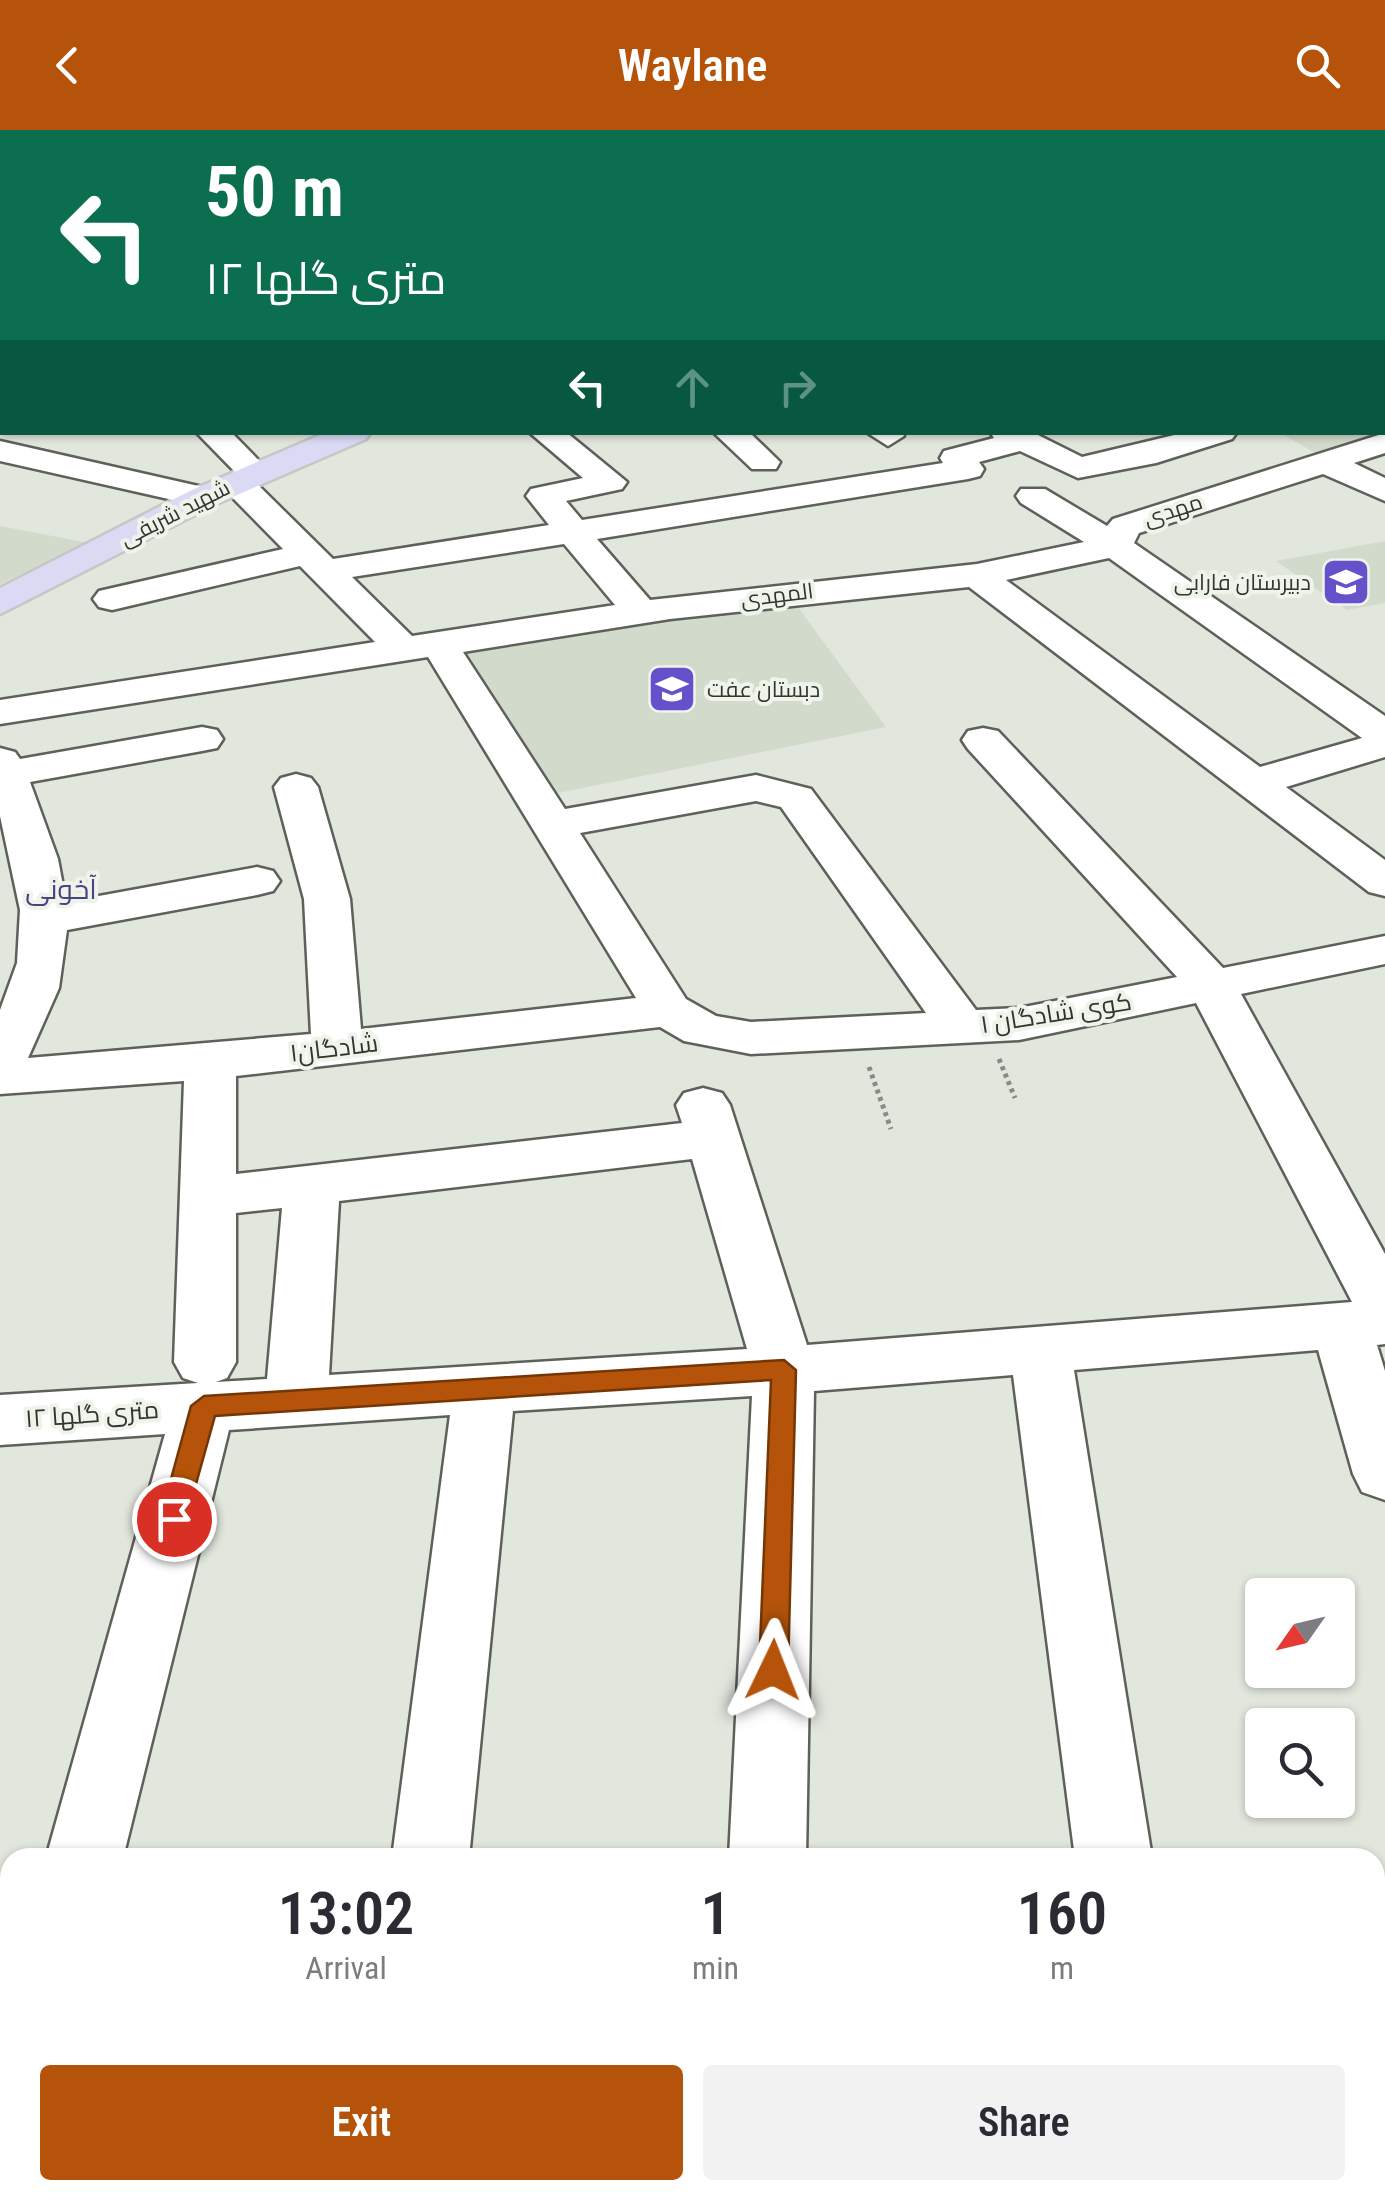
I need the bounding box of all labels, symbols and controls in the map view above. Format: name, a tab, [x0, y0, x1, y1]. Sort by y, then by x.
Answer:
icon: back	[40, 38, 95, 93]
icon: search	[1290, 38, 1345, 93]
text: Waylane	[618, 39, 767, 92]
text: 50 m	[205, 151, 344, 233]
icon: left	[40, 170, 170, 300]
text: ۱۲ متری گلها	[205, 252, 446, 305]
icon: left	[560, 360, 615, 415]
icon: ahead	[665, 360, 720, 415]
icon: right	[770, 360, 825, 415]
street label: شهید شریفی	[116, 475, 235, 552]
street label: مهدی	[1141, 489, 1206, 532]
school or university icon: دبیرستان فارابی	[1320, 556, 1372, 608]
place label: دبیرستان فارابی	[1174, 570, 1311, 596]
street label: المهدی	[739, 578, 815, 613]
school or university icon: دبستان عفت	[646, 663, 698, 715]
place label: دبستان عفت	[707, 677, 820, 702]
district label: آخونی	[25, 873, 97, 906]
street label: کوی شادگان ۱	[978, 987, 1134, 1039]
street label: شادگان۱	[288, 1028, 380, 1068]
street label: ۱۲ متری گلها	[24, 1395, 160, 1433]
pin	[132, 1477, 217, 1562]
icon: arrive	[147, 1492, 202, 1547]
north arrow	[1245, 1578, 1355, 1688]
map controls	[1245, 1578, 1355, 1818]
position arrow	[721, 1618, 825, 1722]
button: search	[1245, 1708, 1355, 1818]
text: 13:02	[278, 1878, 414, 1949]
text: 1	[700, 1878, 731, 1949]
text: 160	[1017, 1878, 1107, 1949]
text: Arrival	[305, 1949, 387, 1987]
text: min	[692, 1949, 739, 1987]
text: m	[1050, 1949, 1074, 1987]
button: Exit	[40, 2065, 683, 2180]
button: Share	[703, 2065, 1345, 2180]

